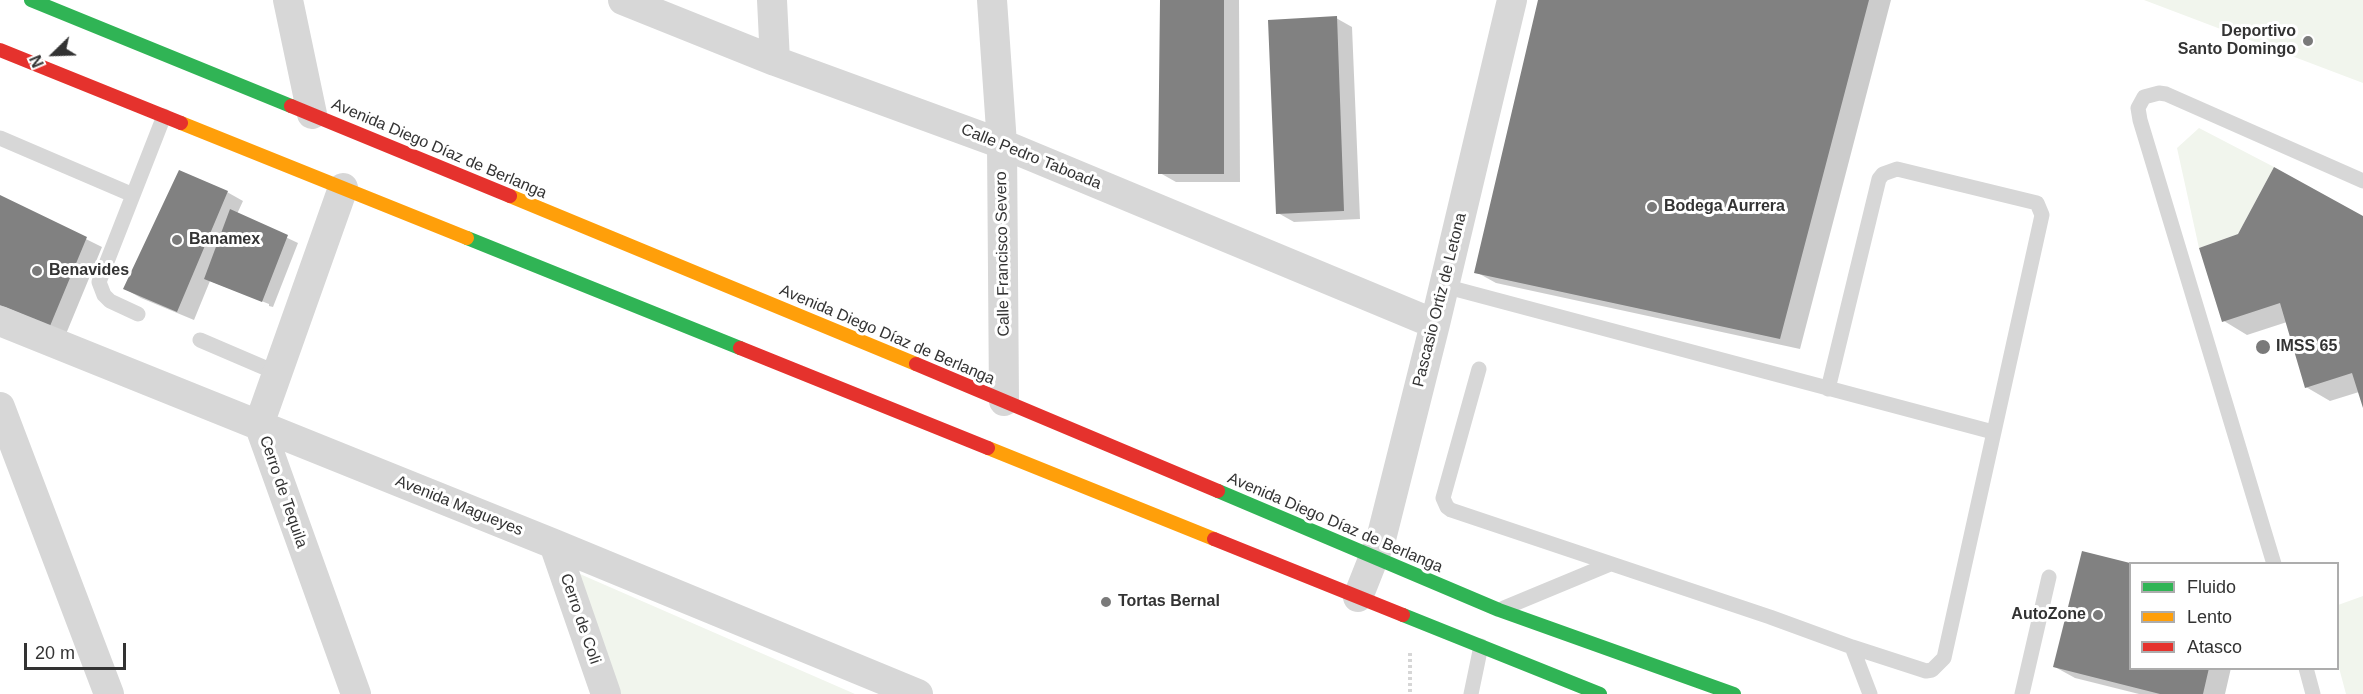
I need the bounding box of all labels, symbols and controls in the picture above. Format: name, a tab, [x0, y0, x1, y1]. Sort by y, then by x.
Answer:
place label: Deportivo Santo Domingo	[2178, 22, 2296, 60]
north arrow	[24, 24, 84, 84]
marker: Deportivo Santo Domingo	[2301, 34, 2315, 48]
text: N	[27, 53, 47, 70]
street label: Avenida Diego Díaz de Berlanga	[329, 95, 549, 203]
street label: Calle Pedro Taboada	[958, 120, 1104, 194]
street label: Calle Francisco Severo	[992, 171, 1014, 337]
place label: Bodega Aurrera	[1664, 197, 1785, 217]
marker: Bodega Aurrera	[1645, 200, 1659, 214]
street label: Pascasio Ortiz de Letona	[1409, 211, 1471, 389]
place label: Banamex	[189, 230, 260, 250]
marker: Banamex	[170, 233, 184, 247]
place label: Benavides	[49, 261, 129, 281]
marker: Benavides	[30, 264, 44, 278]
street label: Avenida Diego Díaz de Berlanga	[777, 281, 997, 389]
place label: IMSS 65	[2276, 337, 2337, 357]
marker: IMSS 65	[2254, 338, 2272, 356]
street label: Cerro de Tequila	[255, 433, 311, 551]
street label: Avenida Diego Díaz de Berlanga	[1225, 469, 1445, 577]
street label: Avenida Magueyes	[392, 472, 526, 540]
legend	[2129, 562, 2339, 670]
street label: Cerro de Coli	[556, 571, 604, 667]
text: Fluido	[2187, 577, 2236, 597]
place label: Tortas Bernal	[1118, 592, 1220, 612]
marker: Tortas Bernal	[1099, 595, 1113, 609]
place label: AutoZone	[2011, 605, 2086, 625]
text: Lento	[2187, 607, 2232, 627]
marker: AutoZone	[2091, 608, 2105, 622]
scale bar	[27, 631, 129, 669]
text: Atasco	[2187, 637, 2242, 657]
text: 20 m	[35, 643, 75, 663]

